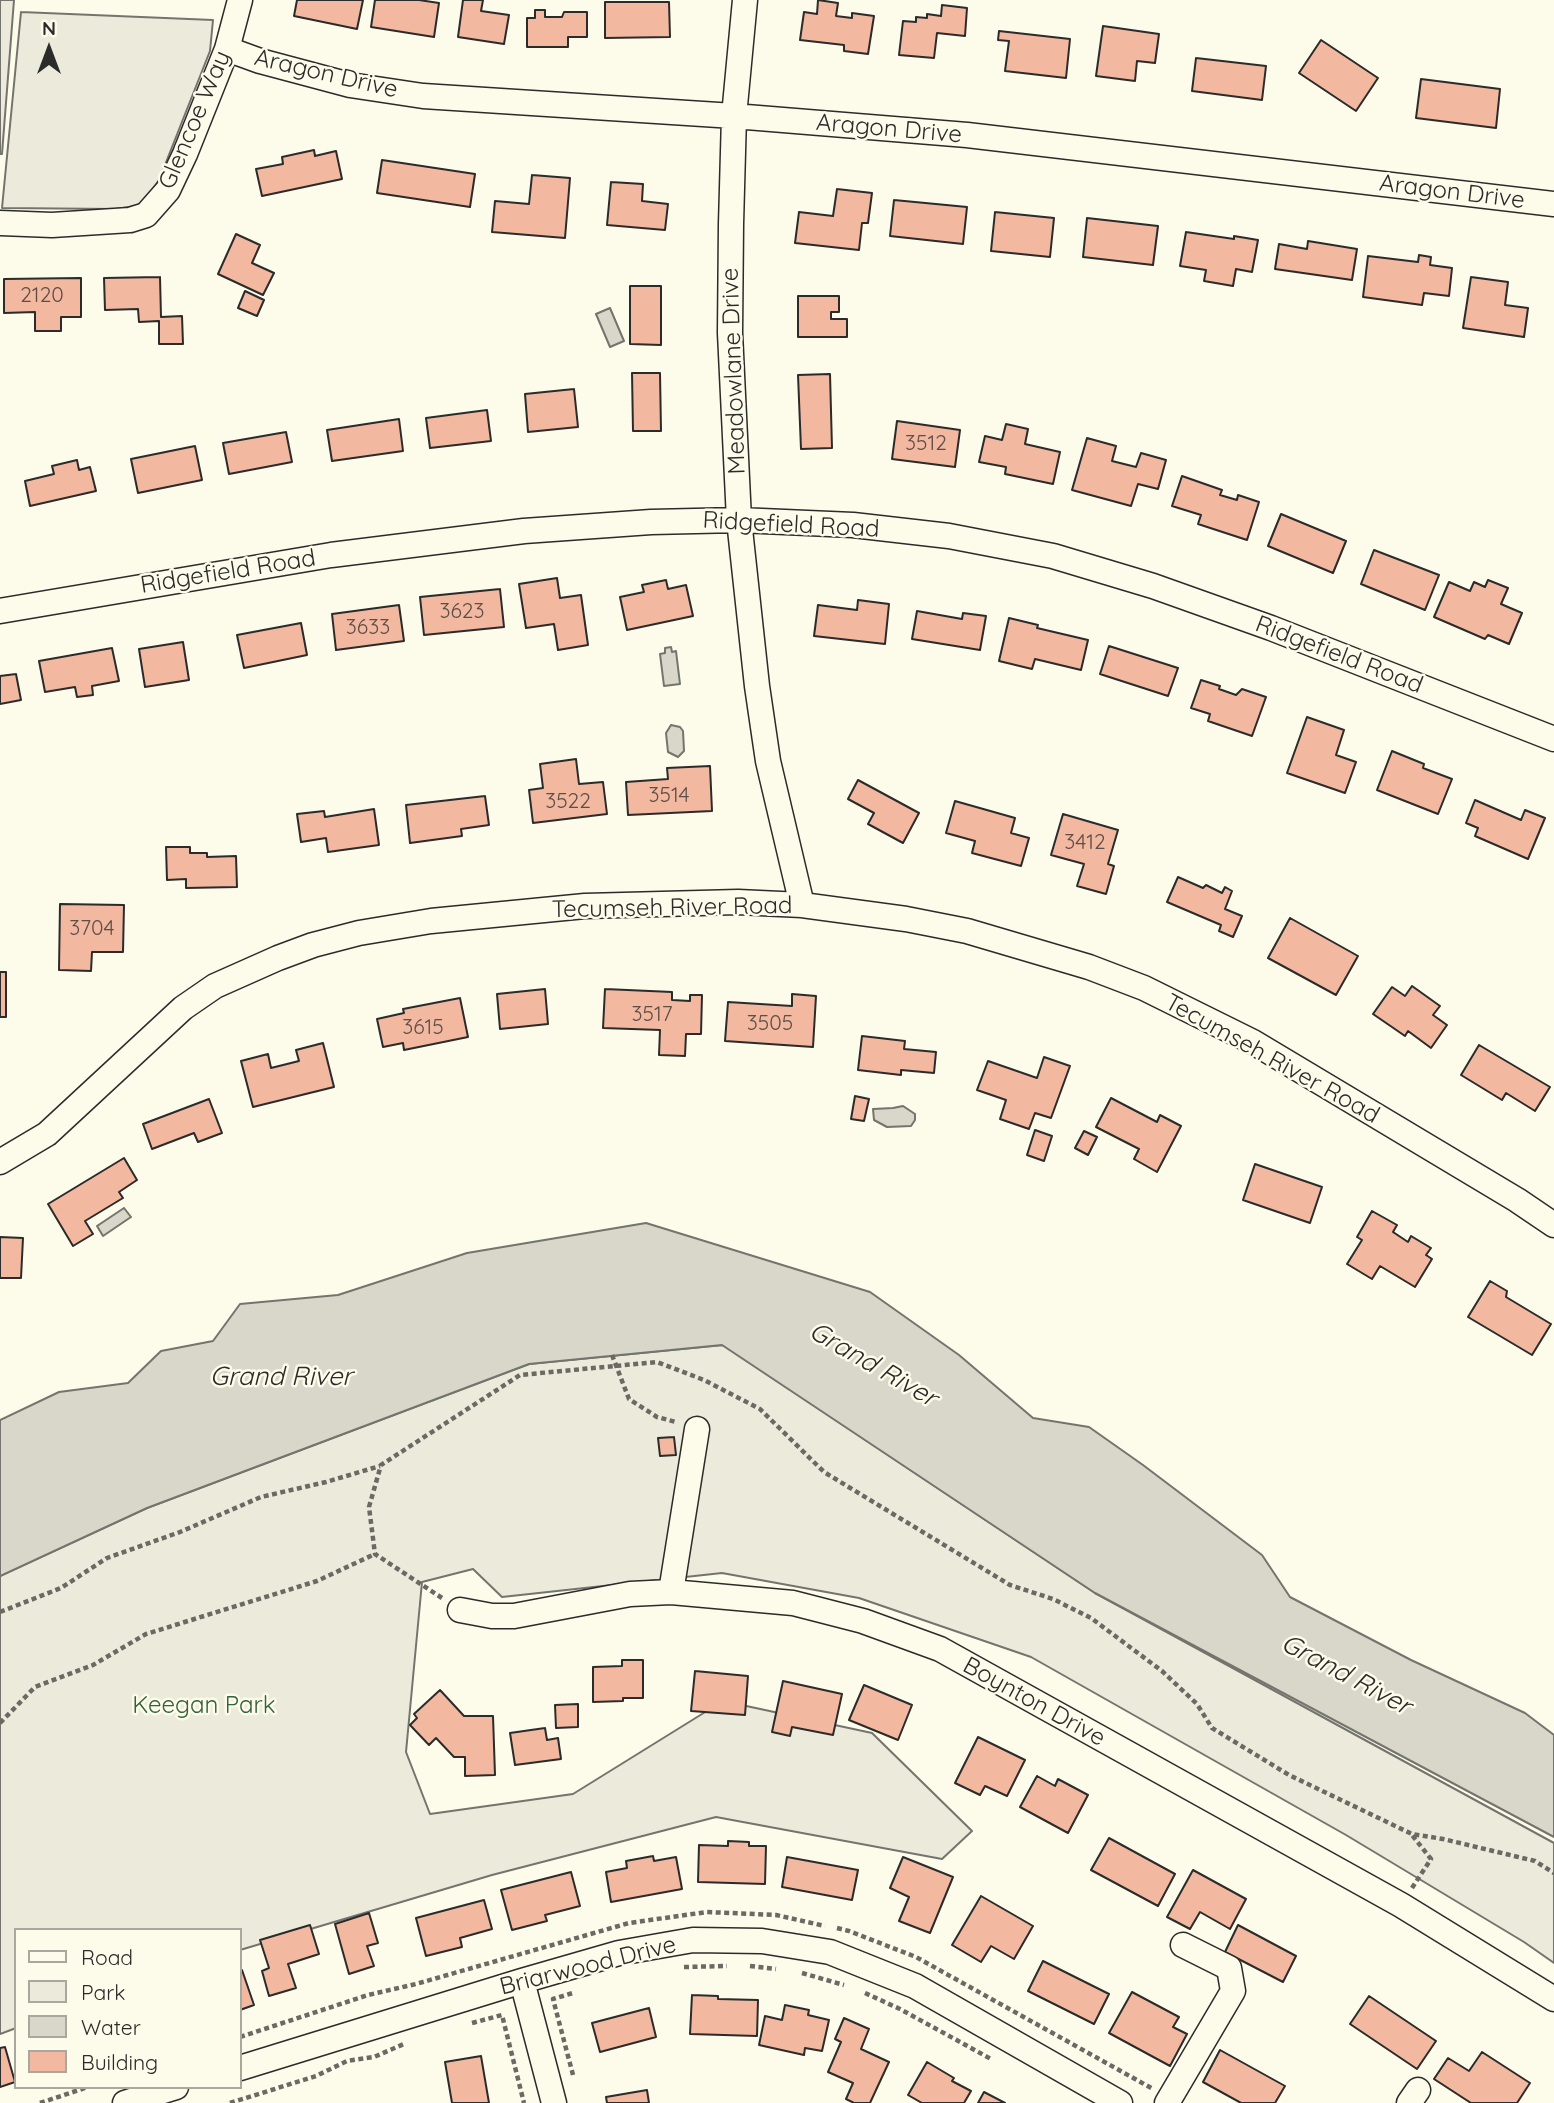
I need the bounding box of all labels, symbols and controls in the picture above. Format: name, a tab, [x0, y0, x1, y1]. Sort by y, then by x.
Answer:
north arrow	[14, 14, 84, 84]
text: N	[42, 16, 56, 40]
street label: Aragon Drive	[252, 44, 400, 104]
street label: Glencoe Way	[153, 46, 237, 194]
street label: Aragon Drive	[815, 108, 963, 150]
street label: Aragon Drive	[1378, 169, 1526, 215]
street label: Meadowlane Drive	[716, 267, 752, 475]
house number: 2120	[20, 283, 64, 309]
house number: 3512	[905, 431, 947, 457]
street label: Ridgefield Road	[702, 506, 880, 544]
street label: Ridgefield Road	[138, 544, 318, 600]
house number: 3623	[440, 599, 484, 625]
street label: Ridgefield Road	[1251, 610, 1427, 700]
house number: 3633	[346, 615, 390, 641]
house number: 3514	[649, 783, 689, 809]
house number: 3522	[545, 789, 591, 815]
house number: 3412	[1064, 830, 1106, 856]
street label: Tecumseh River Road	[551, 892, 793, 924]
house number: 3704	[69, 916, 115, 942]
street label: Tecumseh River Road	[1160, 988, 1384, 1130]
house number: 3517	[632, 1002, 672, 1028]
house number: 3505	[747, 1011, 793, 1037]
house number: 3615	[402, 1015, 444, 1041]
water label: Grand River	[803, 1316, 943, 1414]
water label: Grand River	[210, 1361, 352, 1393]
water label: Grand River	[1276, 1628, 1416, 1722]
street label: Boynton Drive	[958, 1651, 1110, 1753]
park label: Keegan Park	[132, 1692, 276, 1720]
legend	[14, 1928, 242, 2089]
street label: Briarwood Drive	[497, 1930, 679, 2002]
text: Road	[81, 1944, 133, 1970]
text: Park	[81, 1979, 125, 2005]
text: Water	[81, 2014, 141, 2040]
text: Building	[81, 2049, 158, 2075]

